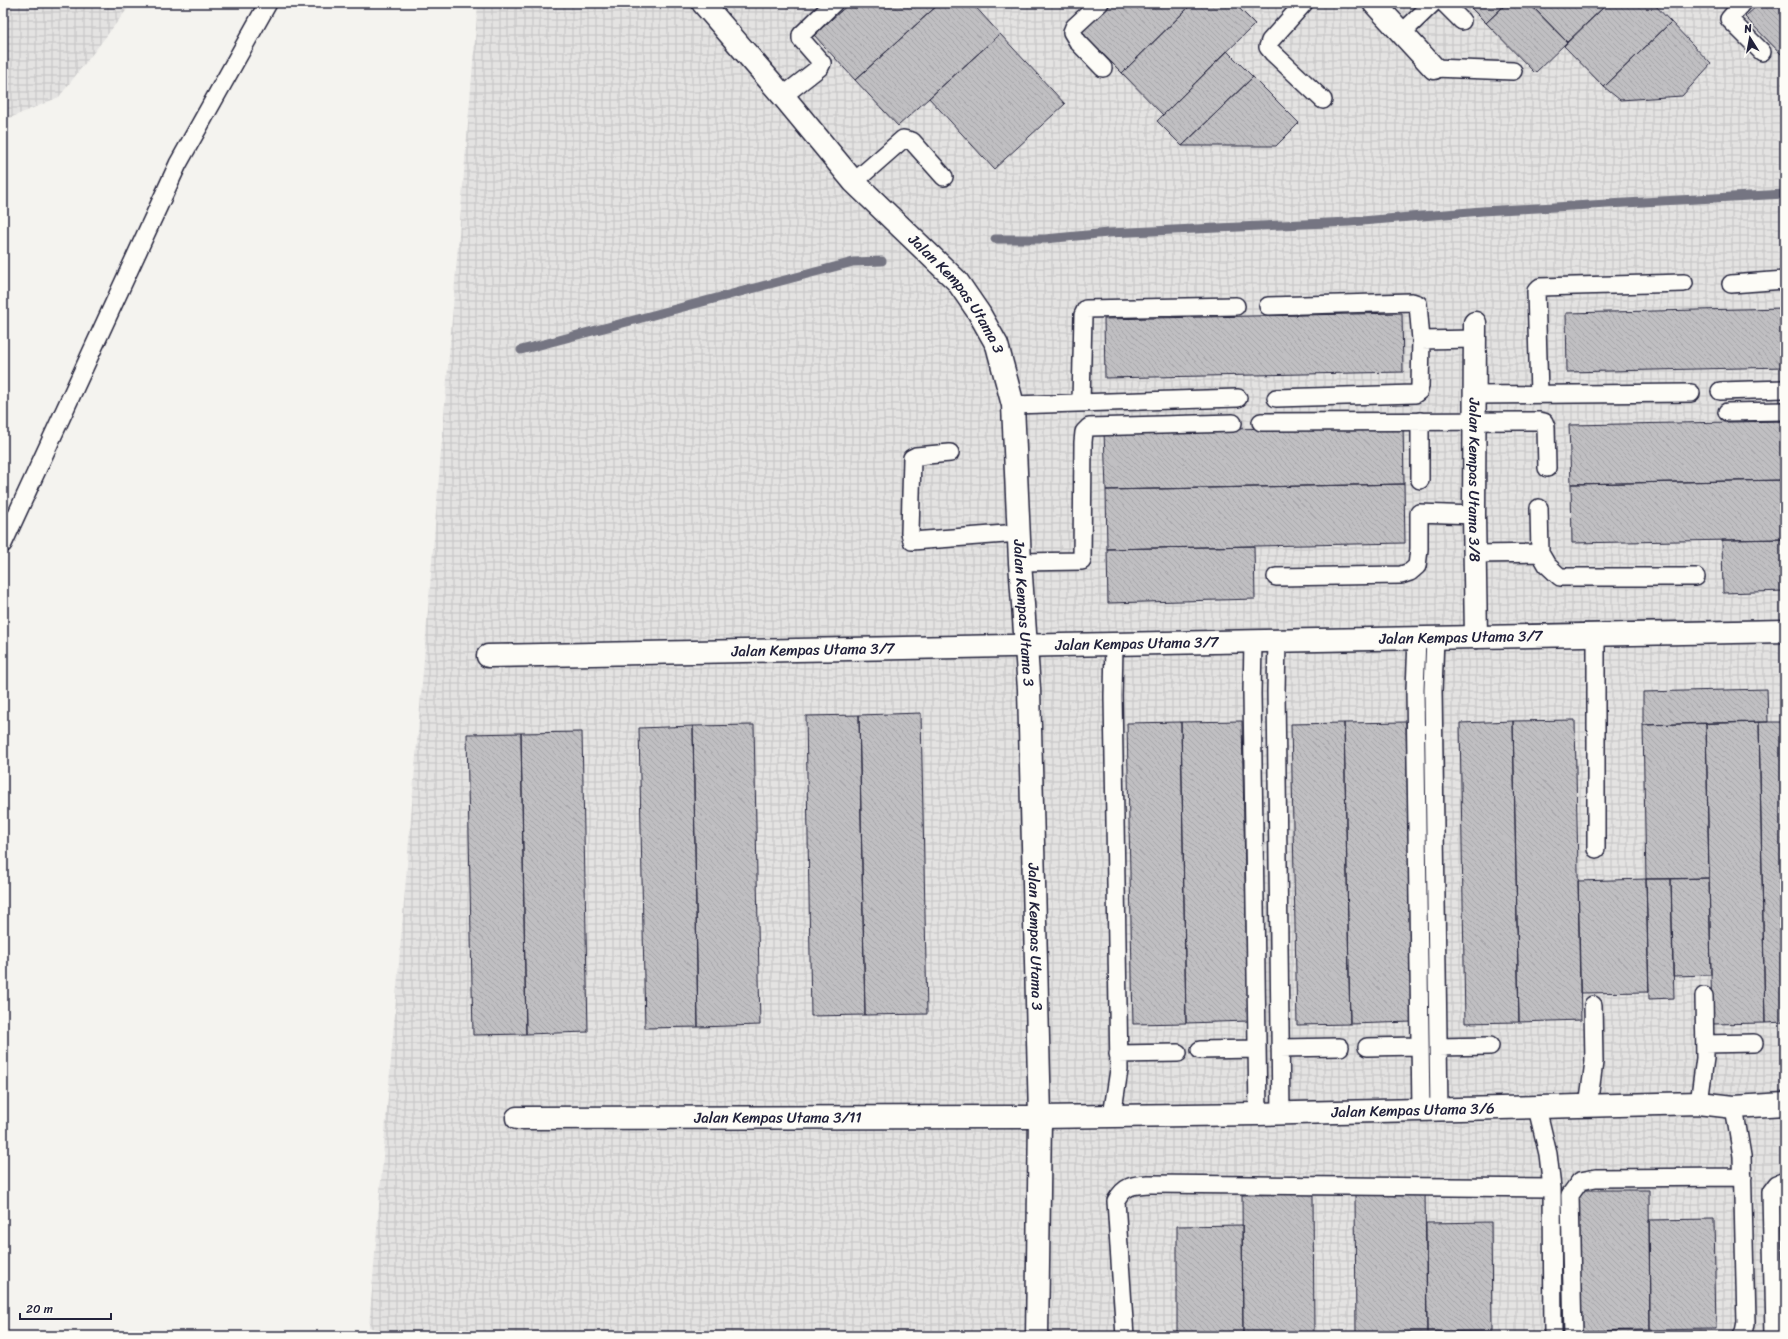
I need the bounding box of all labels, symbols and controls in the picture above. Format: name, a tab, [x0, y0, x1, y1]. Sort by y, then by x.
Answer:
north arrow	[1730, 18, 1770, 58]
text: N	[1742, 19, 1754, 39]
street label: Jalan Kempas Utama 3	[901, 227, 1012, 356]
street label: Jalan Kempas Utama 3/8	[1461, 397, 1488, 562]
street label: Jalan Kempas Utama 3	[1006, 538, 1042, 687]
street label: Jalan Kempas Utama 3/7	[1378, 623, 1544, 652]
street label: Jalan Kempas Utama 3/7	[1054, 629, 1220, 658]
street label: Jalan Kempas Utama 3/7	[730, 635, 896, 664]
street label: Jalan Kempas Utama 3	[1020, 862, 1050, 1011]
street label: Jalan Kempas Utama 3/6	[1330, 1095, 1495, 1125]
street label: Jalan Kempas Utama 3/11	[693, 1104, 862, 1131]
scale bar	[20, 1295, 111, 1321]
text: 20 m	[26, 1298, 53, 1320]

